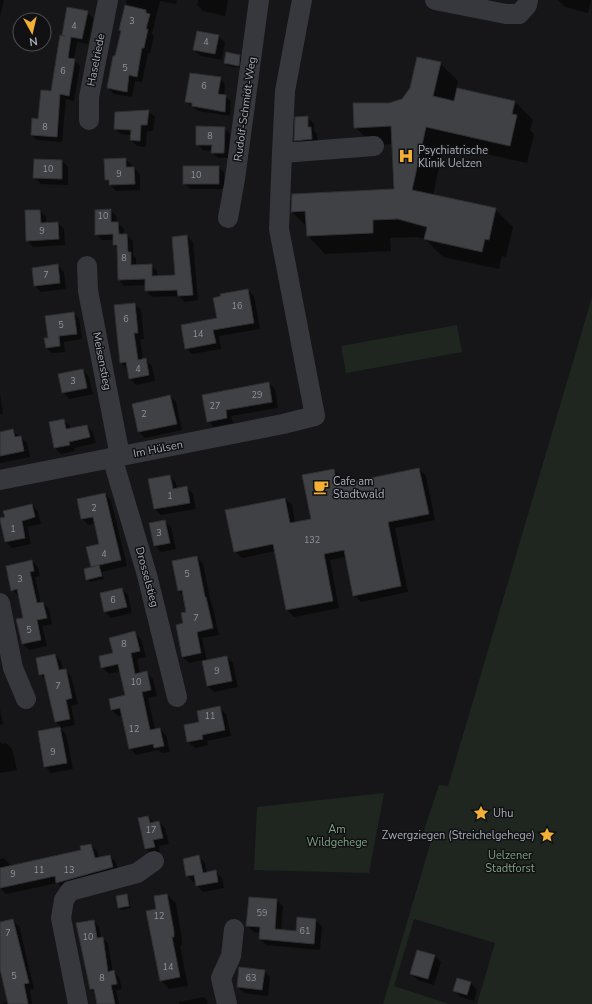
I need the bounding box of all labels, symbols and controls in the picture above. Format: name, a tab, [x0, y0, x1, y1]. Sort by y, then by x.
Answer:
north arrow	[12, 12, 52, 52]
house number: 3	[129, 15, 135, 27]
house number: 4	[71, 20, 77, 32]
street label: Haselriede	[84, 32, 108, 88]
text: N	[28, 33, 38, 49]
house number: 4	[203, 36, 209, 48]
street label: Rudolf-Schmidt-Weg	[230, 56, 260, 162]
house number: 5	[122, 62, 128, 74]
house number: 6	[60, 65, 66, 77]
house number: 6	[201, 80, 207, 92]
house number: 8	[42, 121, 48, 133]
house number: 8	[207, 130, 213, 142]
place label: Psychiatrische Klinik Uelzen	[418, 143, 488, 171]
hospital icon: Psychiatrische Klinik Uelzen	[397, 147, 415, 165]
house number: 10	[43, 163, 53, 175]
house number: 9	[116, 168, 122, 180]
house number: 10	[191, 169, 201, 181]
house number: 10	[98, 210, 108, 222]
house number: 9	[39, 225, 45, 237]
house number: 8	[121, 252, 127, 264]
house number: 7	[43, 269, 49, 281]
house number: 16	[232, 300, 242, 312]
house number: 6	[123, 313, 129, 325]
house number: 5	[58, 319, 64, 331]
house number: 14	[193, 328, 204, 340]
street label: Meisenstieg	[89, 331, 115, 391]
house number: 4	[135, 363, 141, 375]
house number: 3	[70, 375, 76, 387]
house number: 29	[252, 389, 262, 401]
house number: 27	[210, 400, 220, 412]
house number: 2	[141, 408, 147, 420]
street label: Im Hülsen	[132, 437, 184, 461]
place label: Cafe am Stadtwald	[333, 474, 384, 502]
cafe icon: Cafe am Stadtwald	[312, 478, 330, 496]
house number: 1	[167, 490, 173, 502]
house number: 2	[91, 502, 97, 514]
house number: 1	[10, 523, 16, 535]
house number: 3	[156, 527, 162, 539]
house number: 132	[304, 534, 320, 546]
street label: Drosselstieg	[132, 545, 162, 609]
house number: 4	[101, 548, 107, 560]
house number: 5	[184, 568, 190, 580]
house number: 3	[17, 573, 23, 585]
house number: 6	[110, 594, 116, 606]
house number: 7	[193, 612, 199, 624]
house number: 5	[26, 624, 32, 636]
house number: 8	[121, 638, 127, 650]
house number: 9	[214, 665, 220, 677]
house number: 10	[131, 676, 141, 688]
house number: 7	[55, 680, 61, 692]
house number: 11	[205, 710, 215, 722]
house number: 12	[129, 723, 139, 735]
house number: 9	[50, 746, 56, 758]
place icon: Uhu	[472, 804, 490, 822]
place label: Uhu	[493, 806, 513, 821]
park label: Am Wildgehege	[307, 822, 368, 850]
house number: 17	[146, 824, 156, 836]
place icon: Zwergziegen (Streichelgehege)	[538, 826, 556, 844]
place label: Zwergziegen (Streichelgehege)	[382, 828, 535, 843]
park label: Uelzener Stadtforst	[485, 848, 535, 876]
house number: 11	[34, 864, 44, 876]
house number: 13	[64, 864, 74, 876]
house number: 9	[10, 868, 16, 880]
house number: 59	[257, 907, 267, 919]
house number: 12	[154, 910, 164, 922]
house number: 61	[300, 925, 310, 937]
house number: 7	[5, 927, 11, 939]
house number: 10	[83, 931, 93, 943]
house number: 14	[163, 961, 174, 973]
house number: 5	[11, 970, 17, 982]
house number: 8	[99, 972, 105, 984]
house number: 63	[246, 972, 256, 984]

